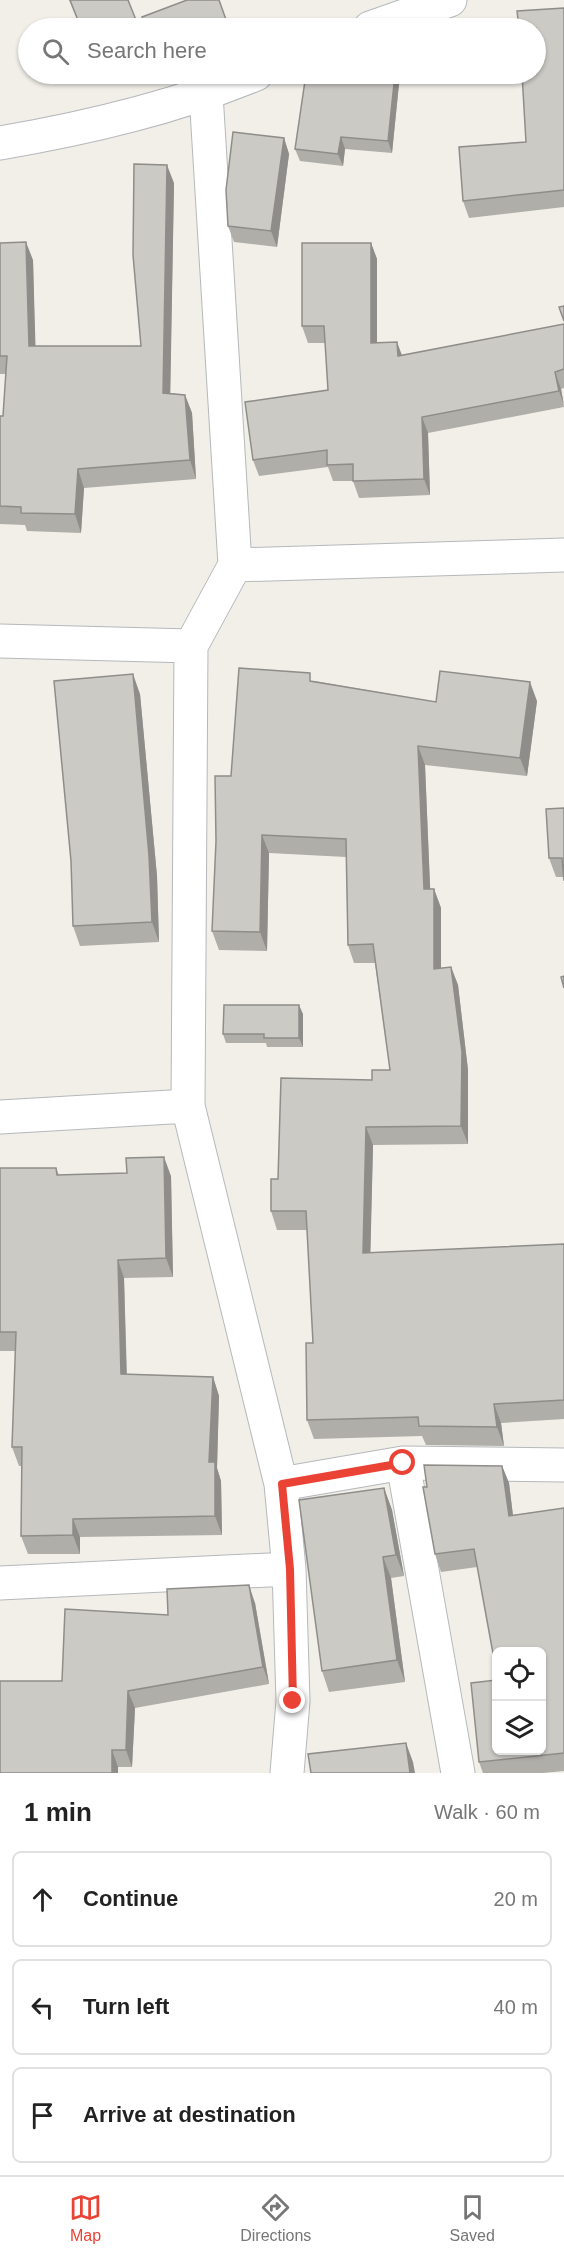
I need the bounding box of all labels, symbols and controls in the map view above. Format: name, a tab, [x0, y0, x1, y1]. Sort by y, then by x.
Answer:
search box	[18, 18, 546, 84]
icon: search	[39, 35, 72, 68]
text: Search here	[87, 38, 207, 63]
route start	[389, 1449, 415, 1475]
map controls	[492, 1647, 546, 1755]
button: locate	[492, 1647, 546, 1701]
route end	[279, 1687, 305, 1713]
button: layers	[492, 1701, 546, 1755]
text: 1 min	[24, 1797, 92, 1827]
text: Walk · 60 m	[434, 1801, 540, 1823]
icon: ahead	[26, 1883, 59, 1916]
text: Continue	[83, 1886, 178, 1911]
text: 20 m	[494, 1888, 538, 1910]
icon: left	[26, 1991, 59, 2024]
text: Turn left	[83, 1994, 169, 2019]
text: 40 m	[494, 1996, 538, 2018]
icon: arrive	[26, 2099, 59, 2132]
text: Arrive at destination	[83, 2102, 296, 2127]
tab: Map	[69, 2191, 102, 2245]
tab: Directions	[240, 2191, 311, 2245]
tab: Saved	[450, 2191, 495, 2245]

